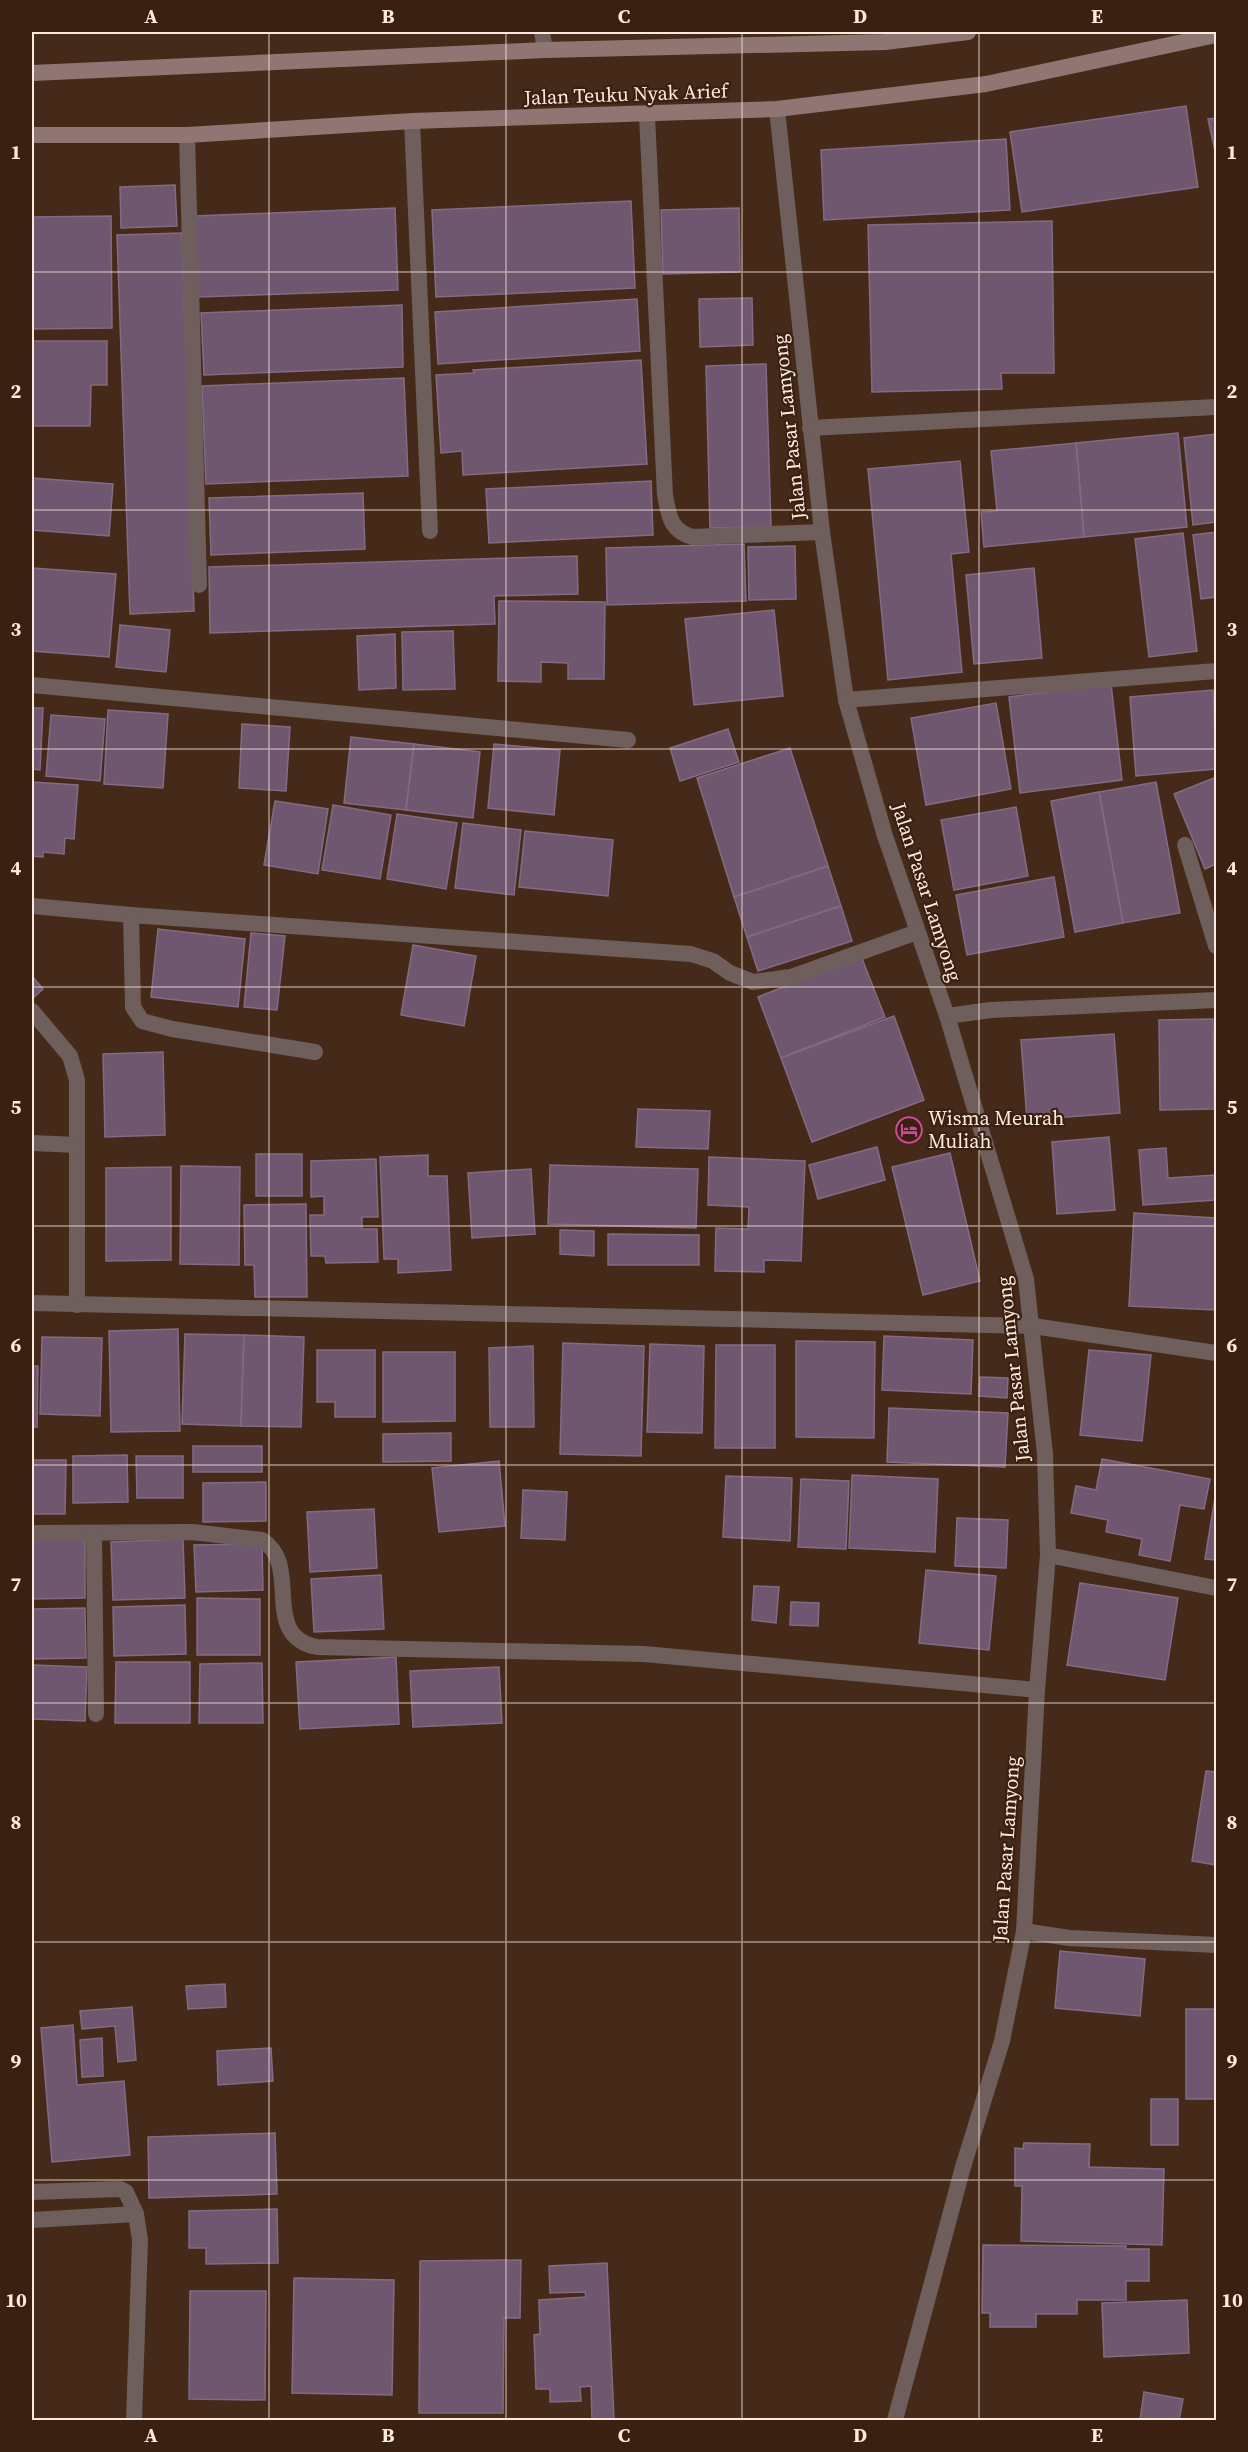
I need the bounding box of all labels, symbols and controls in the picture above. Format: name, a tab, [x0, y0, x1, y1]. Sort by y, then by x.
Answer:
text: A	[144, 2, 158, 30]
text: B	[381, 2, 395, 30]
text: C	[618, 2, 630, 30]
text: D	[853, 2, 867, 30]
text: E	[1091, 2, 1103, 30]
street label: Jalan Teuku Nyak Arief	[523, 76, 730, 112]
text: 1	[11, 138, 21, 166]
text: 1	[1227, 138, 1237, 166]
street label: Jalan Pasar Lamyong	[765, 333, 813, 522]
text: 2	[11, 377, 22, 405]
text: 2	[1227, 377, 1238, 405]
text: 3	[11, 615, 22, 643]
text: 3	[1227, 615, 1238, 643]
street label: Jalan Pasar Lamyong	[885, 798, 969, 985]
text: 4	[11, 854, 22, 882]
text: 4	[1227, 854, 1238, 882]
text: 5	[11, 1093, 22, 1121]
text: 5	[1227, 1093, 1238, 1121]
place label: Wisma Meurah Muliah	[928, 1104, 1064, 1155]
hotel icon: Wisma Meurah Muliah	[894, 1115, 924, 1145]
street label: Jalan Pasar Lamyong	[989, 1275, 1037, 1464]
text: 6	[11, 1331, 22, 1359]
text: 6	[1227, 1331, 1238, 1359]
text: 7	[11, 1570, 22, 1598]
text: 7	[1227, 1570, 1238, 1598]
street label: Jalan Pasar Lamyong	[985, 1755, 1026, 1944]
text: 8	[11, 1808, 21, 1836]
text: 8	[1227, 1808, 1237, 1836]
text: 9	[11, 2047, 22, 2075]
text: 9	[1227, 2047, 1238, 2075]
text: 10	[5, 2286, 27, 2314]
text: 10	[1221, 2286, 1243, 2314]
text: A	[144, 2421, 158, 2449]
text: B	[381, 2421, 395, 2449]
text: C	[618, 2421, 630, 2449]
text: D	[853, 2421, 867, 2449]
text: E	[1091, 2421, 1103, 2449]

